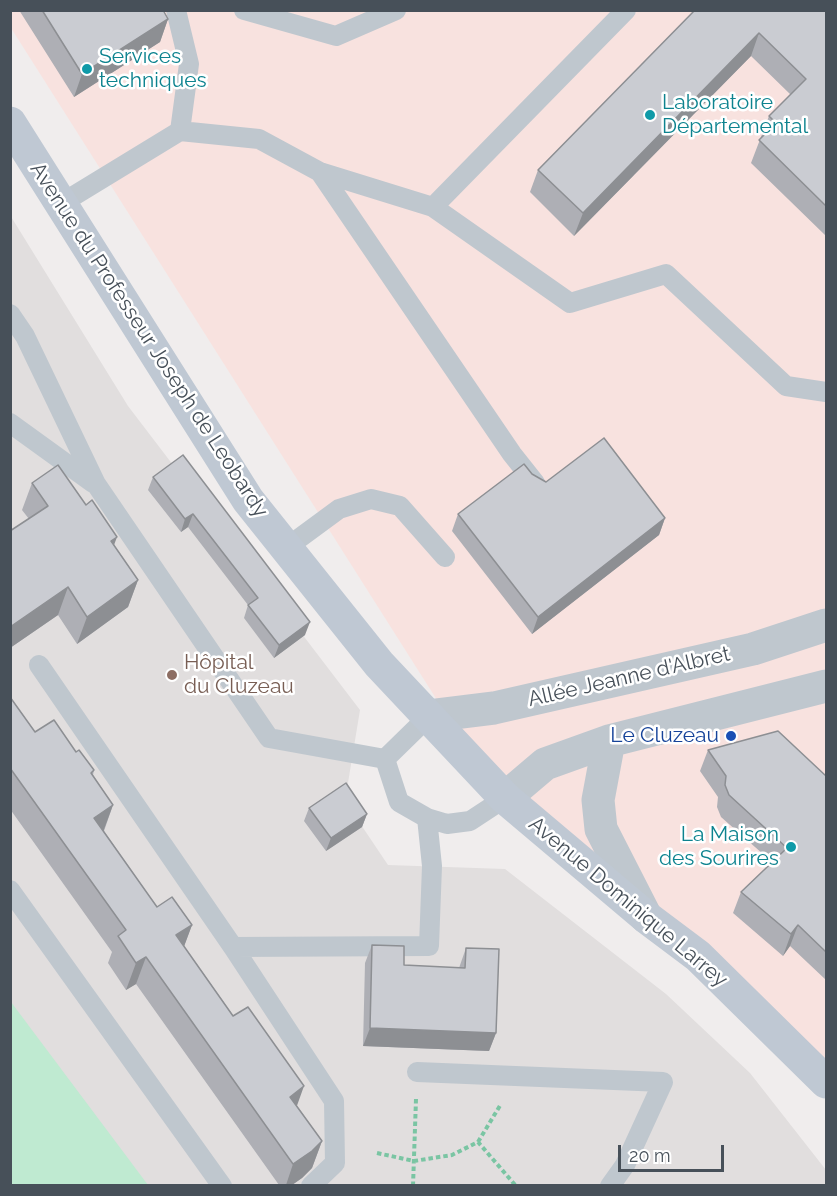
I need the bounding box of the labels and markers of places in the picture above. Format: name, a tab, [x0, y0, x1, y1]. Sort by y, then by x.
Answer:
place label: Services techniques	[99, 44, 207, 94]
marker: Services techniques	[80, 62, 94, 76]
place label: Laboratoire Départemental	[662, 90, 808, 140]
marker: Laboratoire Départemental	[643, 108, 657, 122]
place label: Hôpital du Cluzeau	[184, 650, 294, 700]
marker: Hôpital du Cluzeau	[165, 668, 179, 682]
place label: Le Cluzeau	[610, 723, 719, 749]
marker: Le Cluzeau	[724, 729, 738, 743]
place label: La Maison des Sourires	[659, 822, 779, 872]
marker: La Maison des Sourires	[784, 840, 798, 854]

